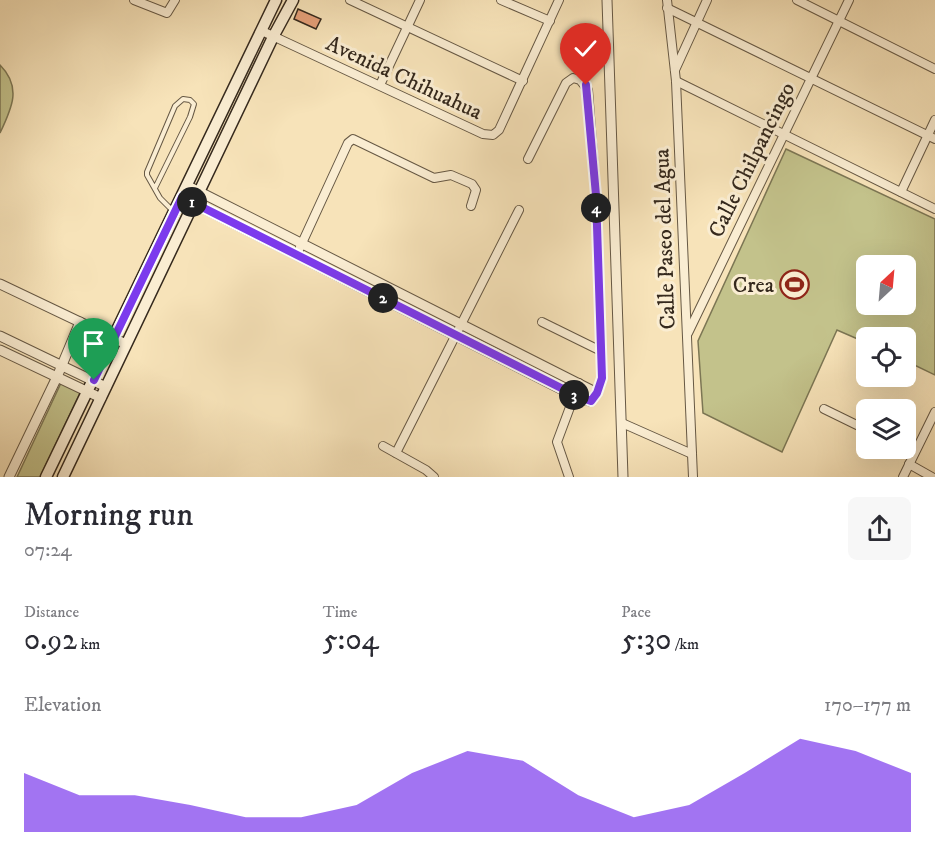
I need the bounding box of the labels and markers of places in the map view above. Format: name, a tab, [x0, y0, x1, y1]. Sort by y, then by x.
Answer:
pin	[560, 23, 611, 85]
pin: 1	[177, 187, 207, 217]
pin: 4	[581, 193, 611, 223]
sports icon: Crea	[779, 269, 811, 301]
place label: Crea	[733, 272, 775, 299]
pin: 2	[368, 283, 398, 313]
pin	[68, 318, 119, 380]
pin: 3	[559, 380, 589, 410]

